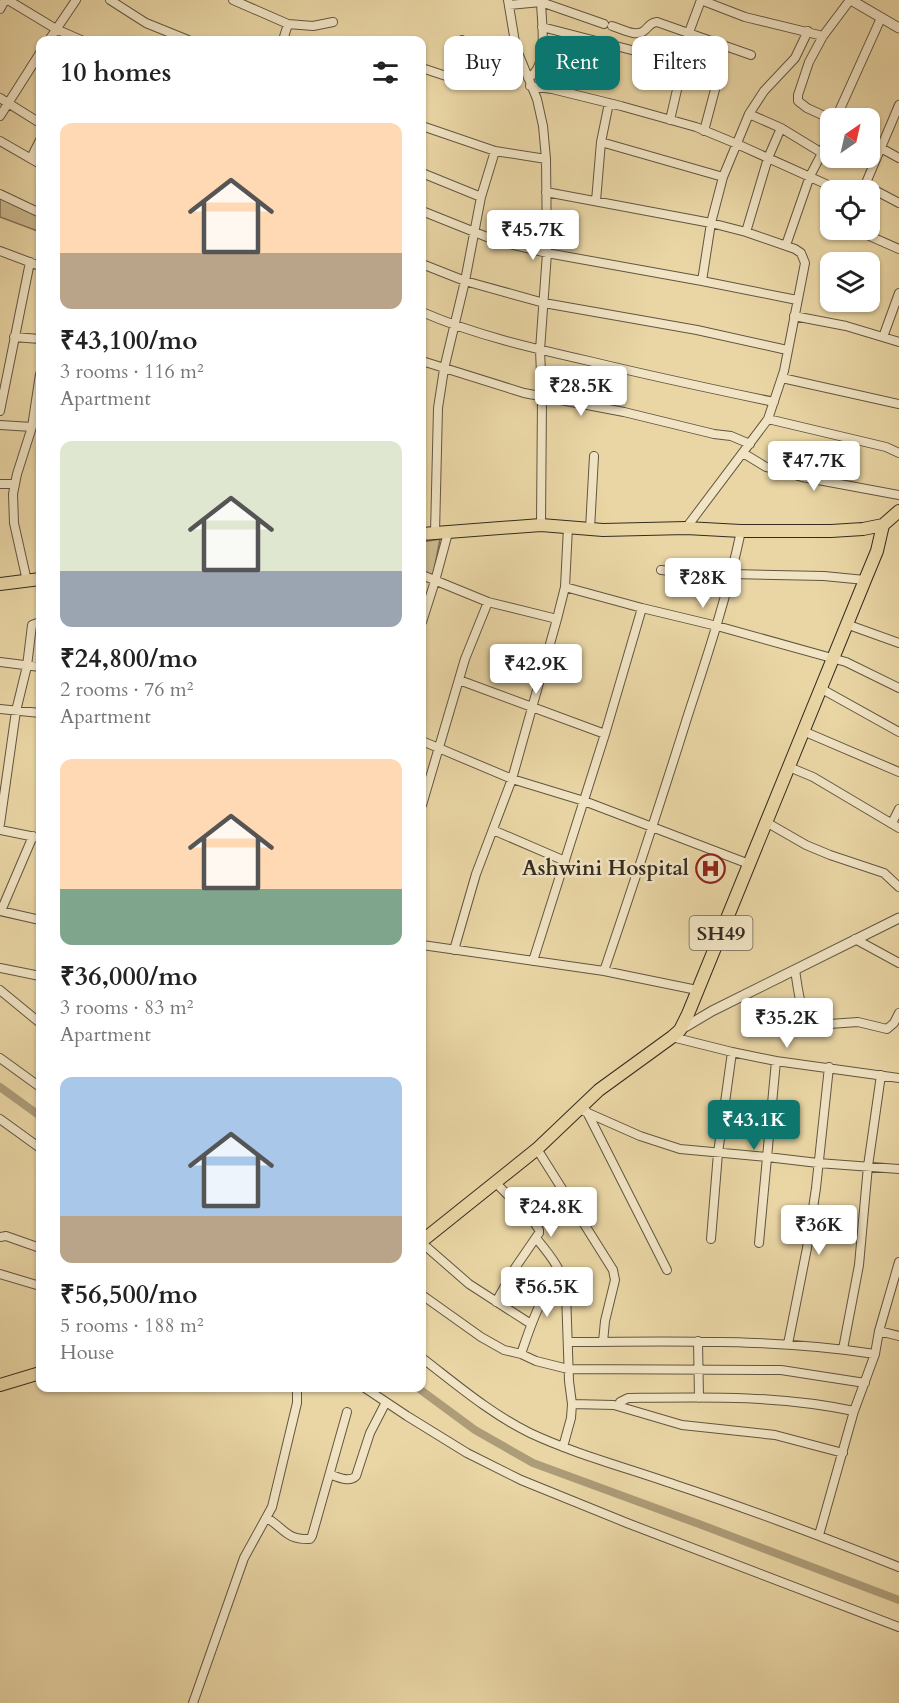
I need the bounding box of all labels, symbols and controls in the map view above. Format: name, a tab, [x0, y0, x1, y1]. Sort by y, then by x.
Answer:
chip: Buy	[444, 36, 523, 90]
chip: Rent	[535, 36, 620, 90]
chip: Filters	[632, 36, 728, 90]
text: 10 homes	[60, 55, 171, 90]
icon: filters	[369, 56, 402, 89]
north arrow	[820, 108, 880, 168]
map controls	[820, 108, 880, 312]
icon: home	[177, 162, 285, 270]
button: locate	[820, 180, 880, 240]
pin: ₹45.7K	[484, 210, 582, 261]
text: ₹45.7K	[501, 216, 565, 243]
button: layers	[820, 252, 880, 312]
text: ₹43,100/mo	[60, 323, 197, 358]
text: 3 rooms · 116 m²	[60, 358, 204, 385]
pin: ₹28.5K	[532, 366, 630, 417]
text: ₹28.5K	[549, 372, 613, 399]
text: Apartment	[60, 385, 151, 412]
pin: ₹47.7K	[765, 441, 863, 492]
text: ₹47.7K	[782, 447, 846, 474]
icon: home	[177, 480, 285, 588]
pin: ₹28K	[667, 558, 739, 609]
text: ₹28K	[679, 564, 727, 591]
text: ₹24,800/mo	[60, 641, 197, 676]
pin: ₹42.9K	[487, 644, 585, 695]
text: ₹42.9K	[504, 650, 568, 677]
text: 2 rooms · 76 m²	[60, 676, 193, 703]
text: Apartment	[60, 703, 151, 730]
icon: home	[177, 798, 285, 906]
hospital icon: Ashwini Hospital	[694, 852, 726, 884]
place label: Ashwini Hospital	[522, 854, 689, 883]
road number: SH49	[690, 916, 752, 950]
text: ₹36,000/mo	[60, 959, 197, 994]
text: 3 rooms · 83 m²	[60, 994, 193, 1021]
pin: ₹35.2K	[738, 998, 836, 1049]
text: ₹35.2K	[755, 1004, 819, 1031]
text: Apartment	[60, 1021, 151, 1048]
pin: ₹43.1K	[705, 1100, 803, 1151]
text: ₹43.1K	[722, 1106, 786, 1133]
icon: home	[177, 1116, 285, 1224]
pin: ₹24.8K	[502, 1187, 600, 1238]
text: ₹24.8K	[519, 1193, 583, 1220]
pin: ₹36K	[783, 1205, 855, 1256]
text: ₹36K	[795, 1211, 843, 1238]
pin: ₹56.5K	[498, 1267, 596, 1318]
text: ₹56.5K	[515, 1273, 579, 1300]
text: ₹56,500/mo	[60, 1277, 197, 1312]
text: 5 rooms · 188 m²	[60, 1312, 204, 1339]
text: House	[60, 1339, 114, 1366]

